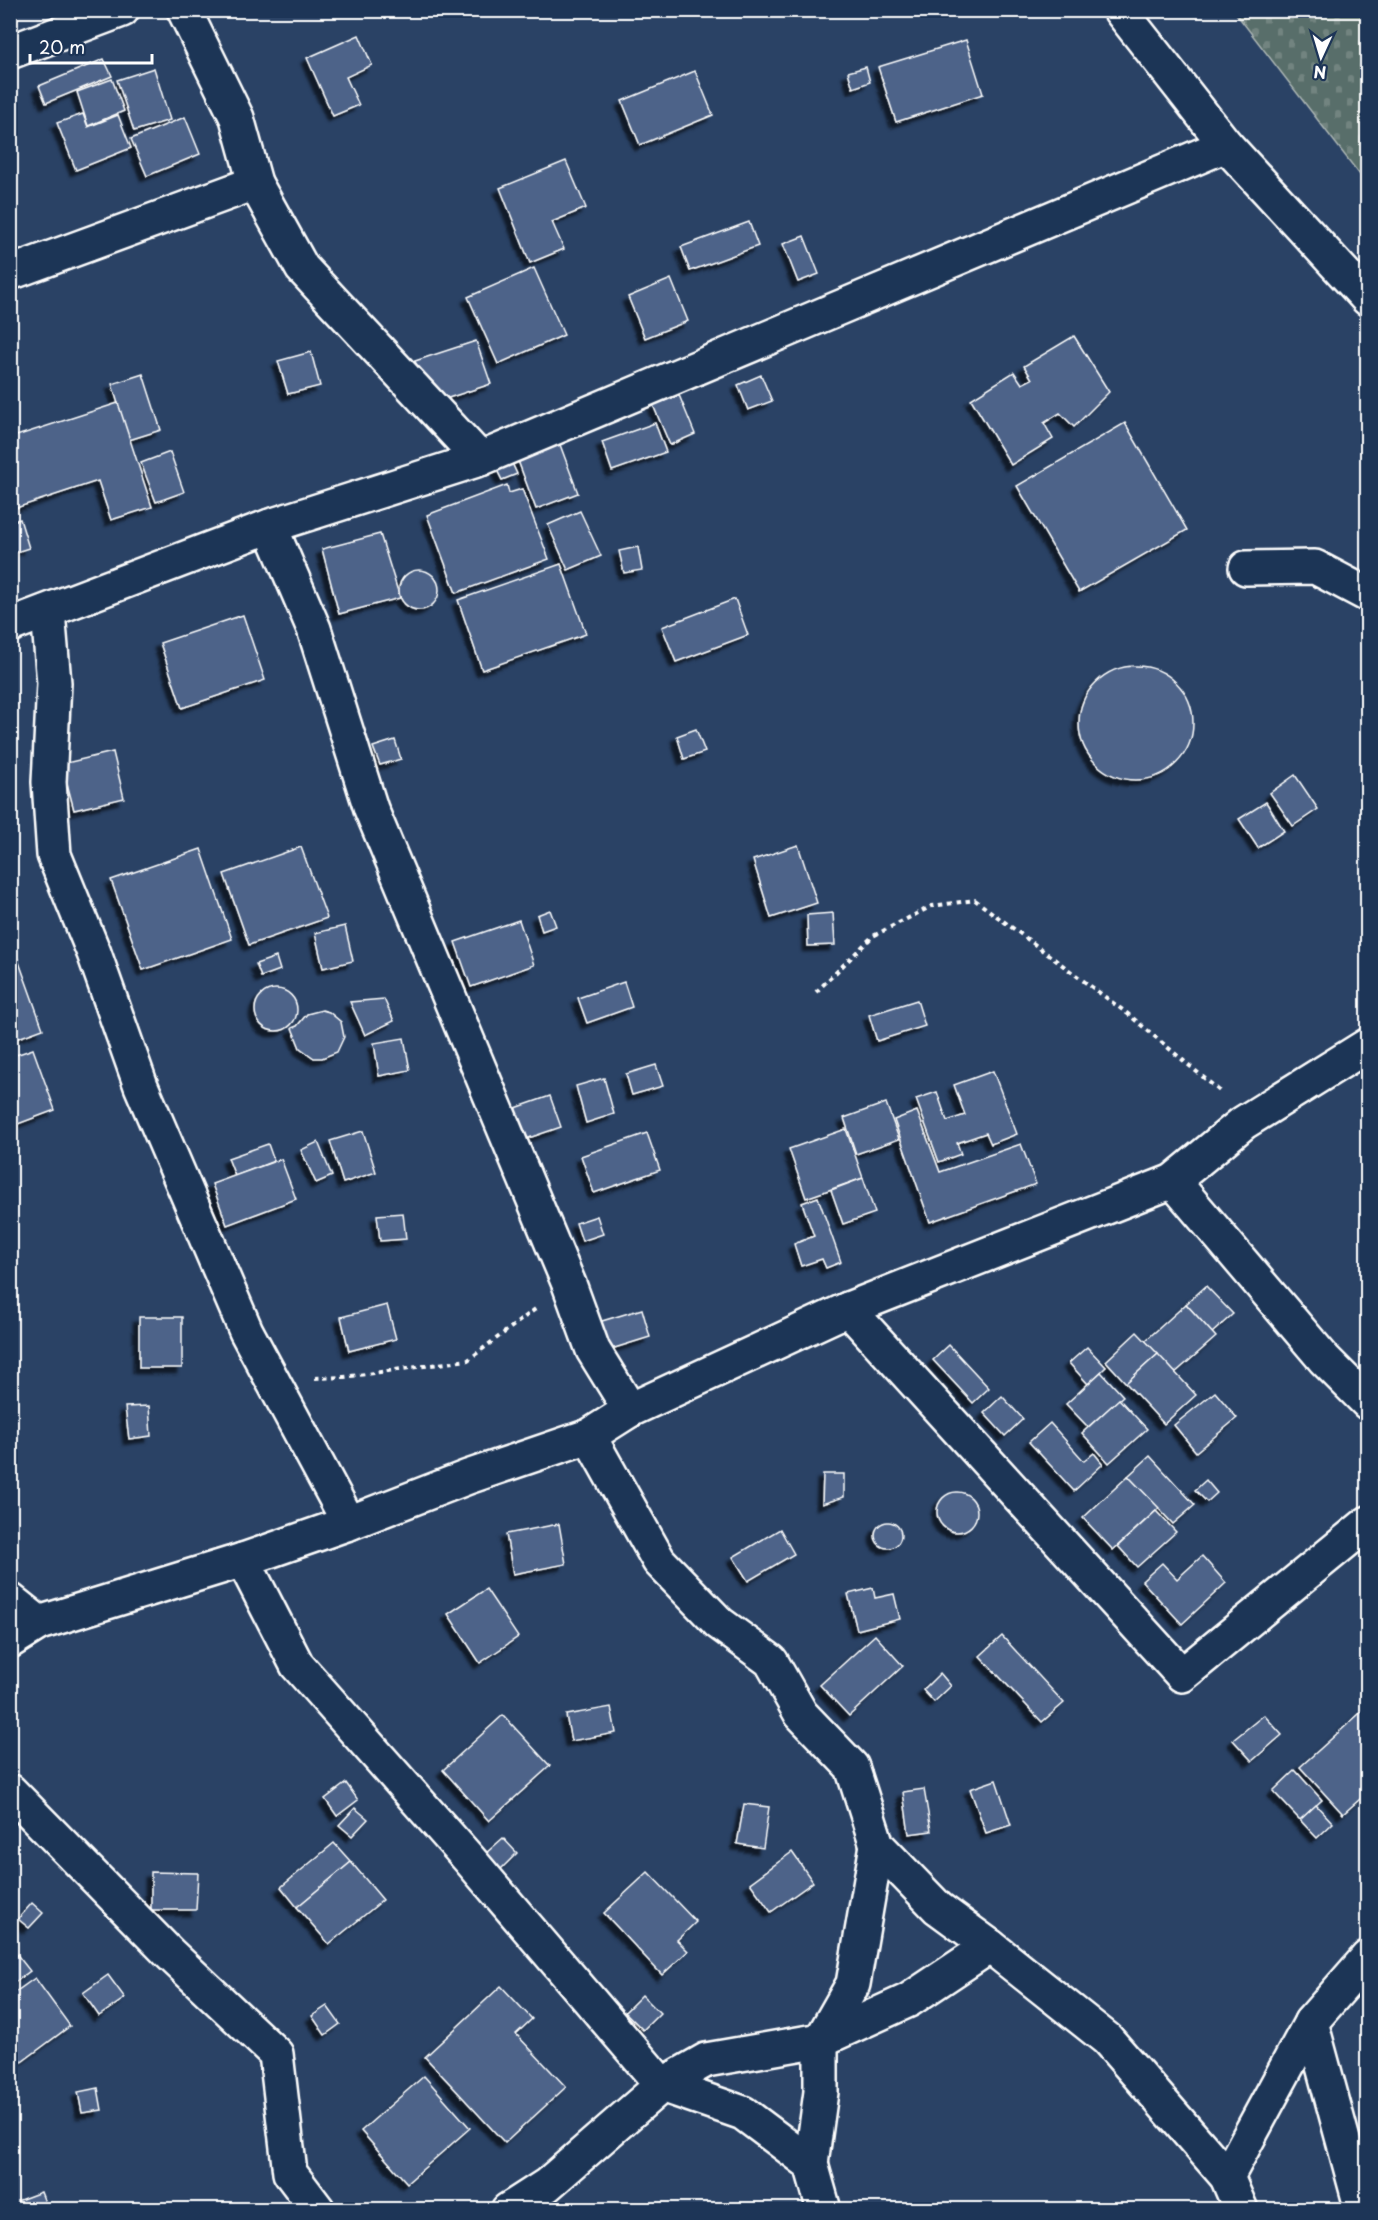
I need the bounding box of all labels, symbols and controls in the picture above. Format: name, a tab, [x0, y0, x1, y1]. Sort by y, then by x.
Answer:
scale bar	[30, 27, 152, 65]
north arrow	[1291, 27, 1351, 87]
text: 20 m	[39, 33, 85, 60]
text: N	[1313, 61, 1327, 85]

